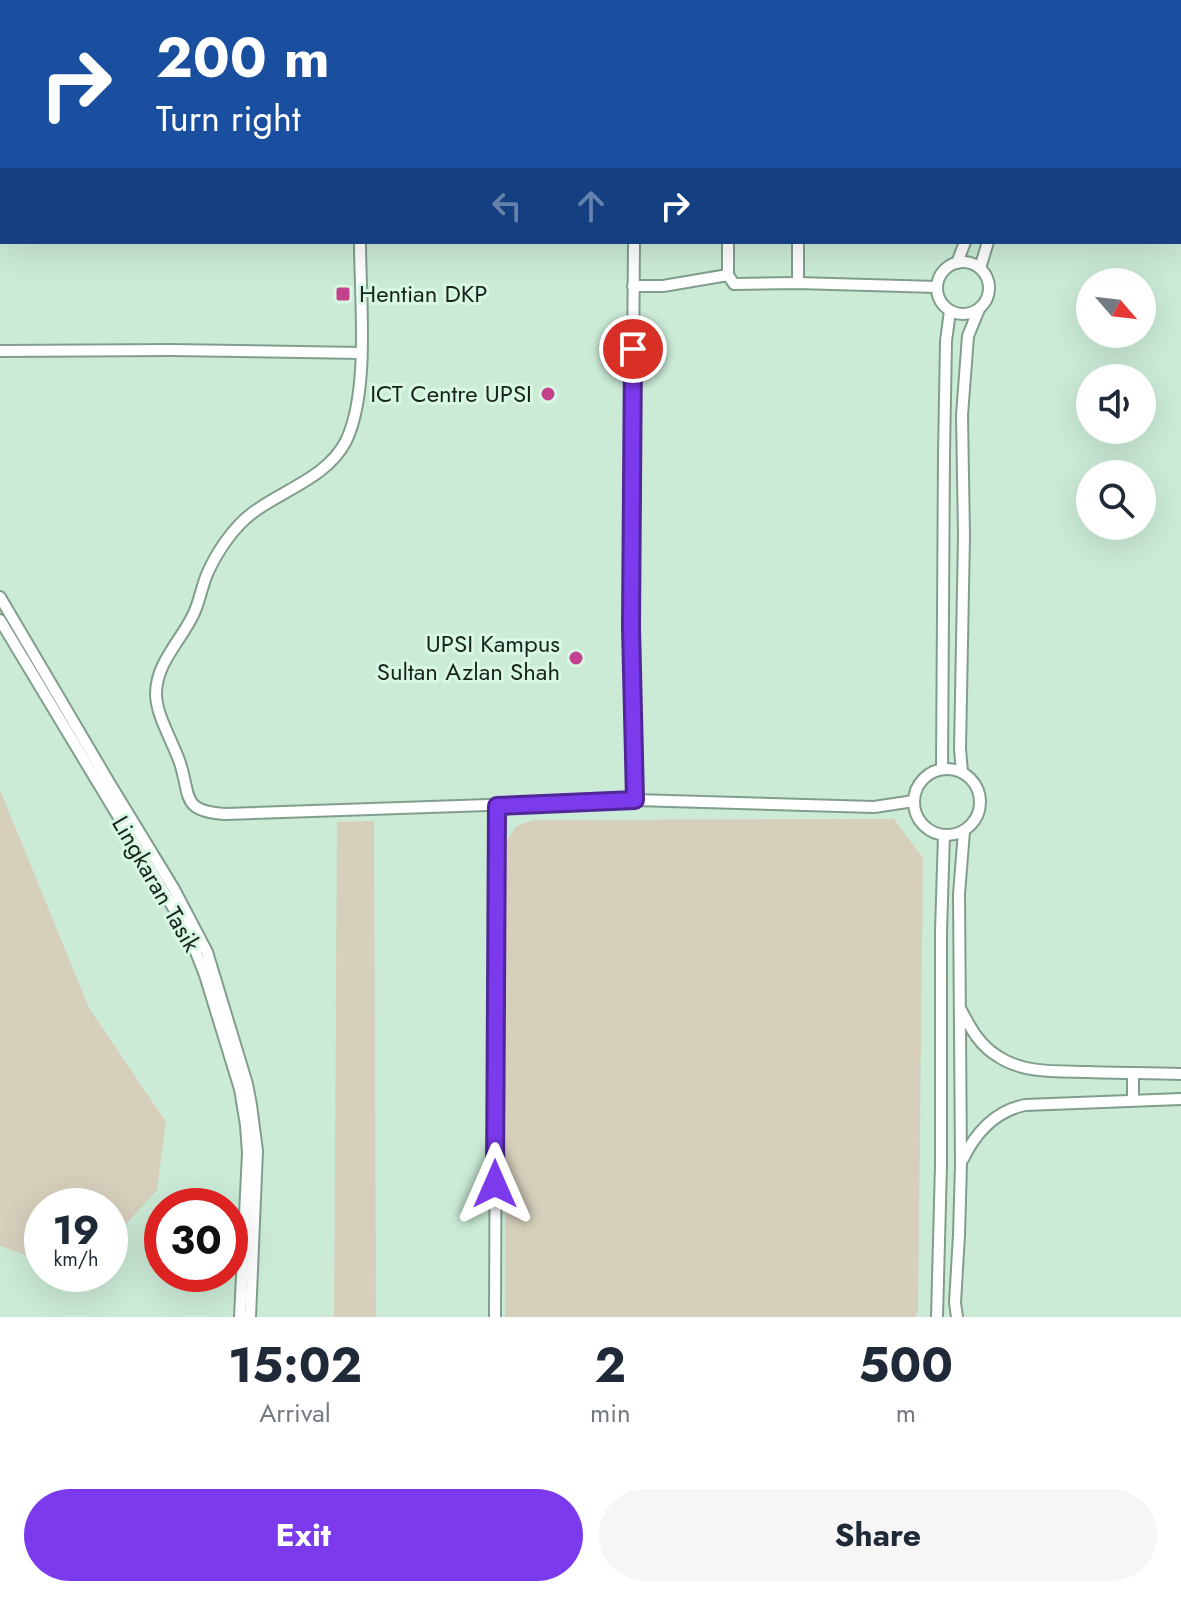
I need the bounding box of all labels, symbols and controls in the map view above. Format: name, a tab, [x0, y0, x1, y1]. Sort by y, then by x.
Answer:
text: 200 m	[156, 17, 330, 98]
icon: right	[24, 32, 128, 136]
text: Turn right	[156, 92, 301, 144]
icon: left	[485, 184, 529, 228]
icon: ahead	[569, 184, 613, 228]
icon: right	[653, 184, 697, 228]
north arrow	[1076, 268, 1156, 348]
map controls	[1076, 268, 1156, 540]
place label: Hentian DKP	[359, 276, 488, 311]
marker: Hentian DKP	[334, 285, 352, 303]
pin	[599, 315, 667, 383]
icon: arrive	[611, 327, 655, 371]
button: sound	[1076, 364, 1156, 444]
place label: ICT Centre UPSI	[370, 376, 532, 411]
marker: ICT Centre UPSI	[539, 385, 557, 403]
button: search	[1076, 460, 1156, 540]
place label: UPSI Kampus Sultan Azlan Shah	[377, 626, 560, 689]
marker: UPSI Kampus Sultan Azlan Shah	[567, 649, 585, 667]
street label: Lingkaran Tasik	[103, 809, 210, 959]
position arrow	[453, 1142, 537, 1226]
speed limit sign: 30	[144, 1188, 248, 1292]
text: 19	[52, 1201, 100, 1259]
text: km/h	[53, 1245, 99, 1274]
text: 15:02	[228, 1331, 362, 1400]
text: 2	[595, 1331, 626, 1400]
text: 500	[859, 1331, 953, 1400]
text: Arrival	[259, 1394, 331, 1432]
text: min	[590, 1394, 631, 1432]
text: m	[896, 1394, 916, 1432]
button: Exit	[24, 1489, 583, 1581]
button: Share	[599, 1489, 1157, 1581]

